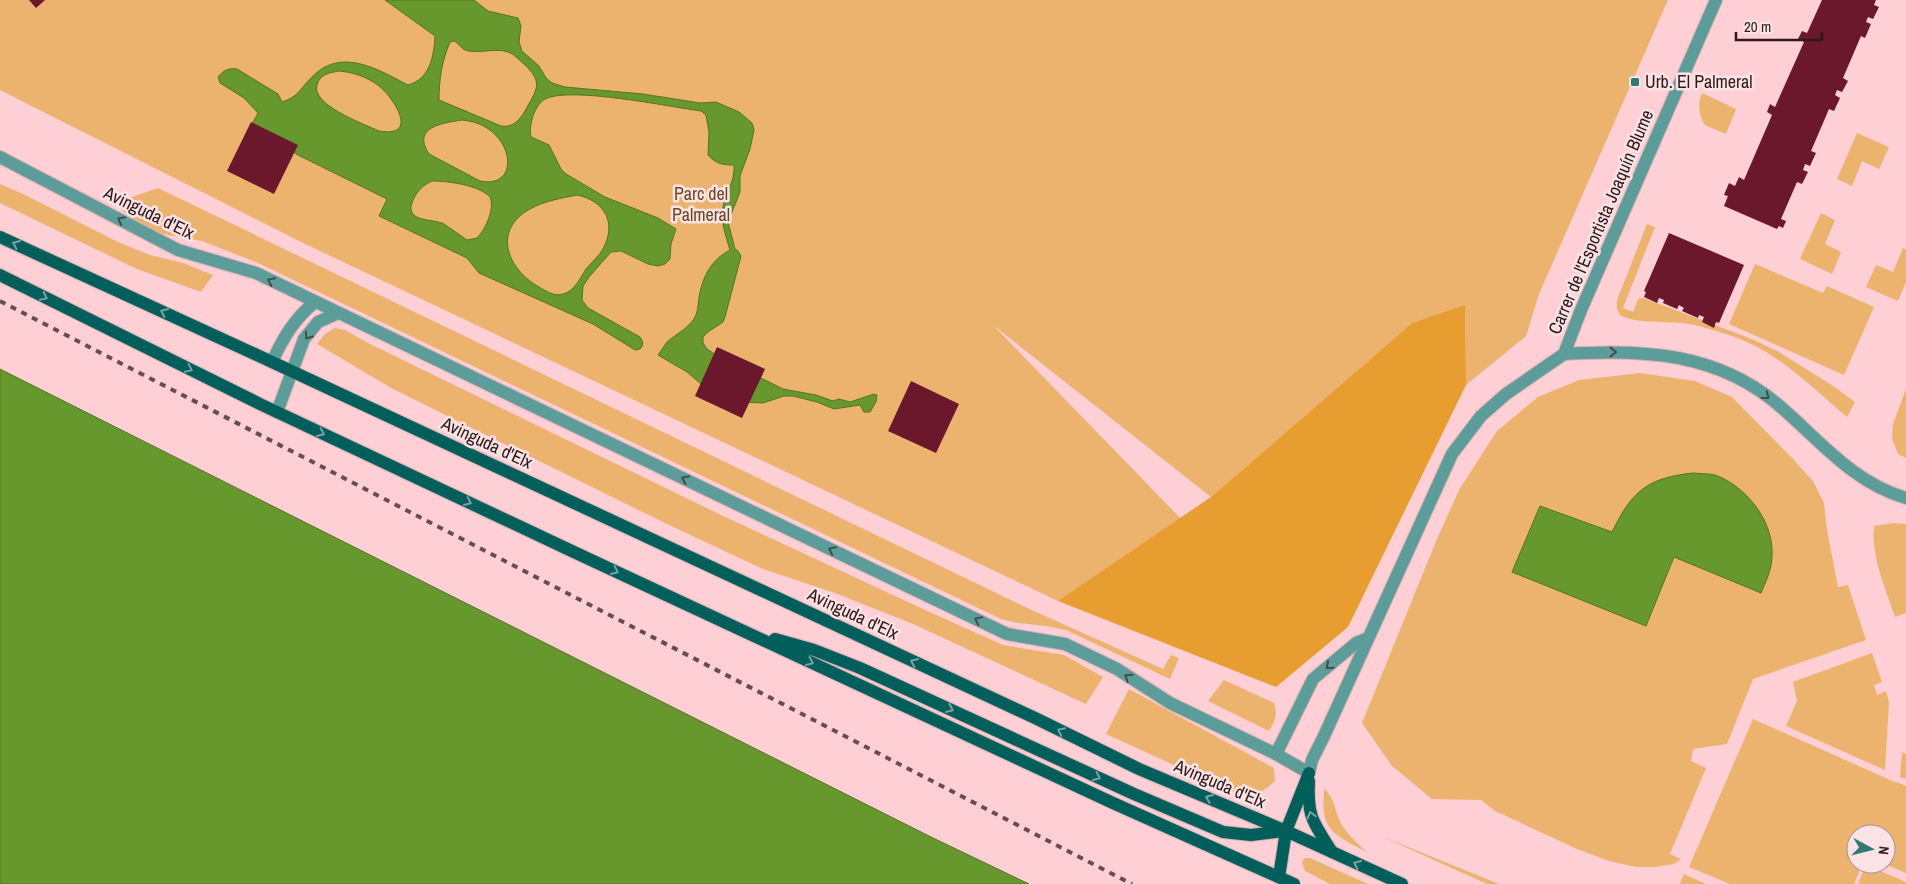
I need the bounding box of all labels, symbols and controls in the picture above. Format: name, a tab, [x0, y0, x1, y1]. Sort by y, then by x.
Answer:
scale bar	[1736, 10, 1822, 42]
text: 20 m	[1744, 16, 1771, 37]
place label: Urb. El Palmeral	[1645, 69, 1752, 94]
marker: Urb. El Palmeral	[1629, 76, 1641, 88]
street label: Carrer de l'Esportista Joaquín Blume	[1542, 106, 1659, 338]
street label: Avinguda d'Elx	[99, 179, 199, 245]
park label: Parc del Palmeral	[672, 181, 730, 227]
one-way arrow	[117, 216, 126, 226]
one-way arrow	[12, 240, 21, 251]
one-way arrow	[267, 276, 276, 287]
one-way arrow	[39, 291, 48, 301]
one-way arrow	[160, 308, 169, 319]
one-way arrow	[305, 330, 314, 340]
one-way arrow	[1609, 347, 1617, 357]
one-way arrow	[184, 363, 193, 373]
one-way arrow	[1760, 390, 1769, 398]
street label: Avinguda d'Elx	[437, 410, 537, 475]
one-way arrow	[316, 426, 325, 437]
one-way arrow	[681, 475, 690, 486]
one-way arrow	[463, 496, 472, 506]
one-way arrow	[828, 546, 837, 556]
one-way arrow	[610, 565, 619, 576]
street label: Avinguda d'Elx	[803, 581, 903, 646]
one-way arrow	[974, 616, 983, 626]
one-way arrow	[805, 656, 814, 666]
one-way arrow	[910, 658, 919, 668]
one-way arrow	[1326, 660, 1335, 668]
one-way arrow	[1124, 674, 1133, 684]
one-way arrow	[945, 702, 954, 713]
one-way arrow	[1057, 727, 1066, 737]
street label: Avinguda d'Elx	[1169, 753, 1271, 814]
one-way arrow	[1092, 771, 1101, 781]
one-way arrow	[1205, 794, 1214, 805]
one-way arrow	[1306, 811, 1317, 820]
north arrow	[1846, 824, 1896, 874]
text: N	[1874, 845, 1893, 856]
one-way arrow	[1353, 859, 1362, 870]

